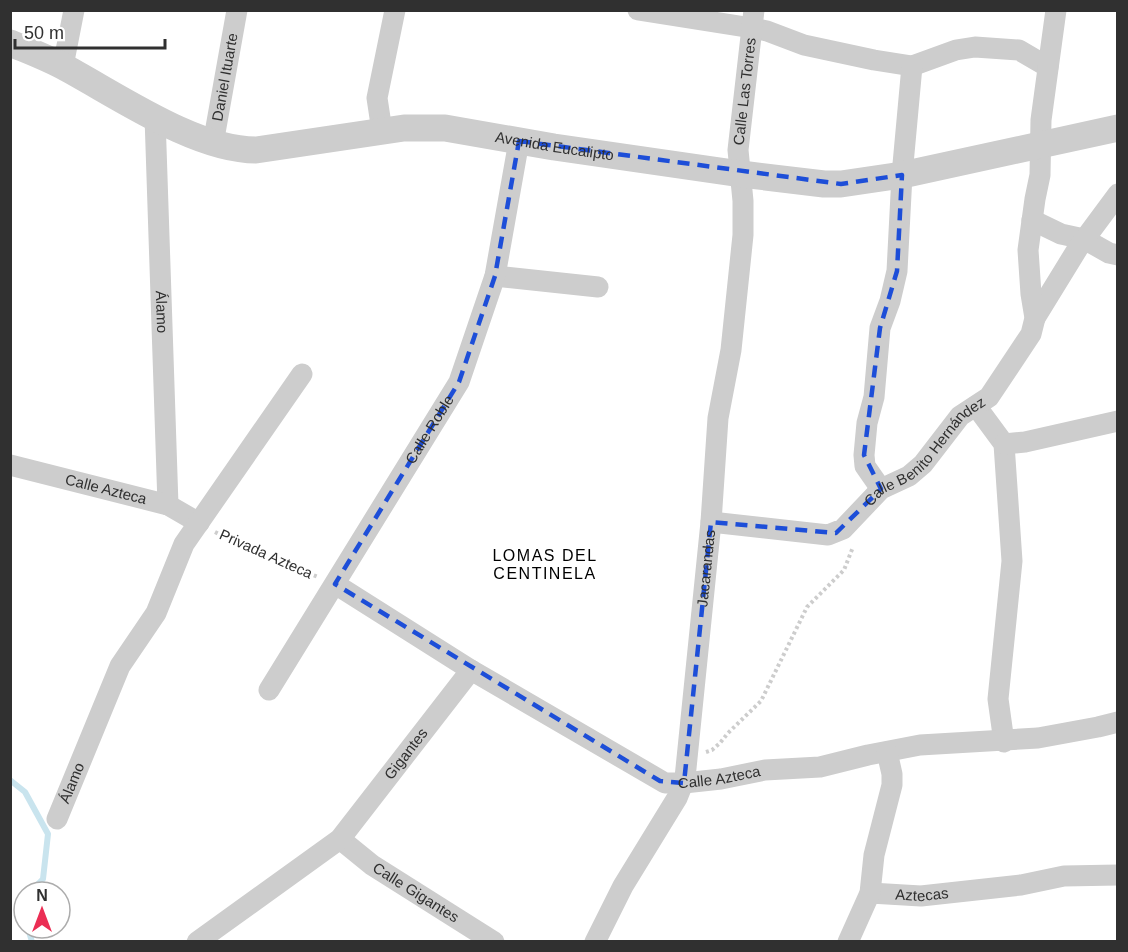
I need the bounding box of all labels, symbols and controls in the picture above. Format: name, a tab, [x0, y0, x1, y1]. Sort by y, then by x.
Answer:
scale bar	[15, 12, 165, 50]
text: 50 m	[24, 23, 64, 43]
street label: Daniel Ituarte	[208, 32, 241, 122]
street label: Calle Las Torres	[730, 37, 759, 146]
street label: Avenida Eucalipto	[494, 128, 615, 164]
street label: Álamo	[153, 290, 171, 333]
street label: Calle Roble	[402, 392, 457, 467]
street label: Calle Benito Hernández	[860, 393, 988, 509]
street label: Calle Azteca	[64, 470, 149, 507]
street label: Privada Azteca	[217, 525, 316, 582]
street label: Jacarandas	[693, 529, 718, 608]
district label: LOMAS DEL CENTINELA	[492, 547, 598, 582]
street label: Gigantes	[381, 725, 431, 782]
street label: Álamo	[55, 760, 87, 806]
street label: Calle Azteca	[678, 762, 763, 791]
street label: Calle Gigantes	[370, 859, 462, 926]
north arrow	[12, 880, 72, 940]
street label: Aztecas	[895, 884, 949, 904]
text: N	[36, 887, 48, 904]

